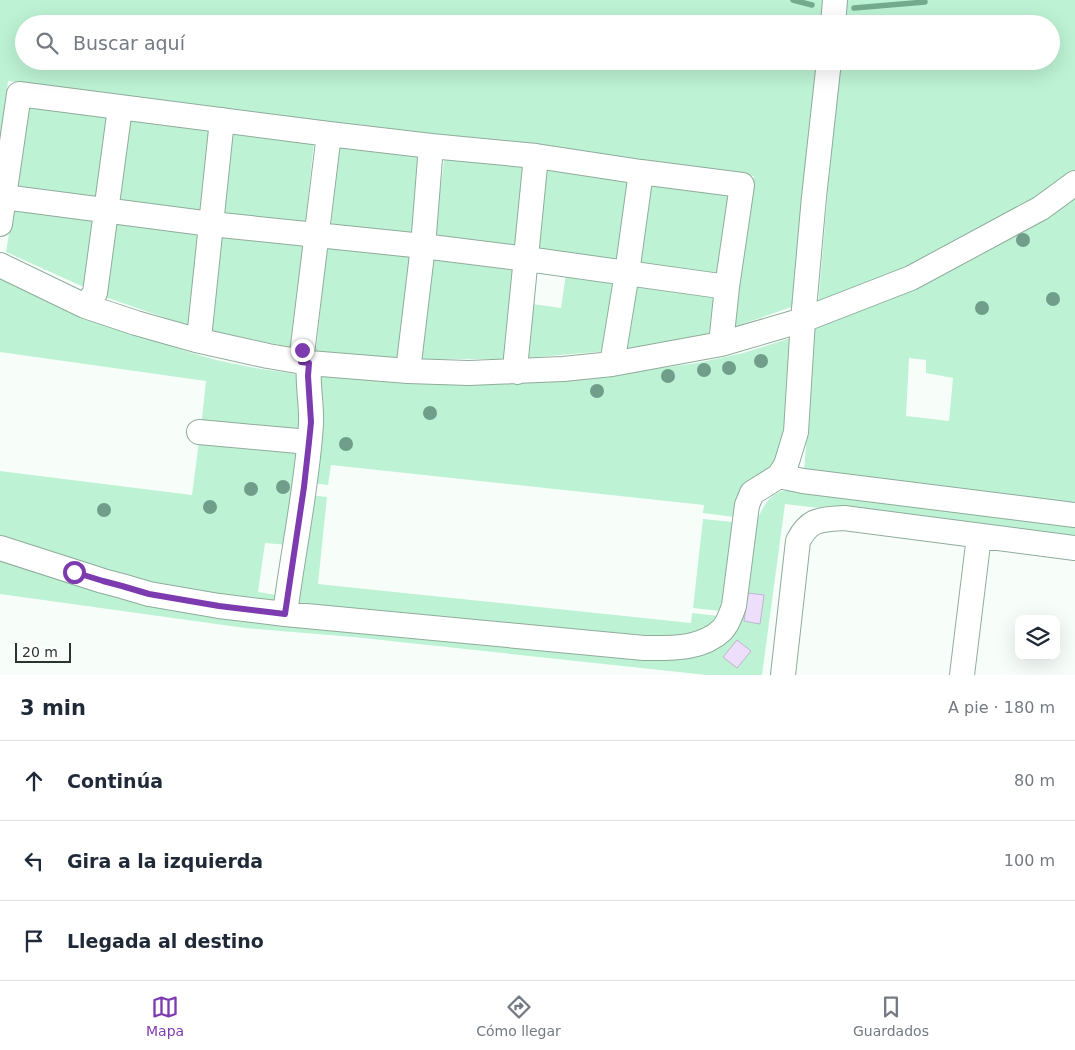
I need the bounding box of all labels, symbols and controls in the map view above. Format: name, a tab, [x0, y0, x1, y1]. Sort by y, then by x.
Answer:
search box	[15, 15, 1060, 70]
icon: search	[33, 29, 61, 57]
text: Buscar aquí	[73, 32, 185, 54]
route end	[291, 339, 314, 362]
route start	[63, 561, 86, 584]
map controls	[1015, 615, 1060, 660]
button: layers	[1015, 615, 1060, 660]
scale bar	[15, 640, 71, 663]
text: 20 m	[22, 644, 58, 660]
text: 3 min	[20, 696, 86, 720]
text: A pie · 180 m	[948, 698, 1055, 717]
icon: ahead	[20, 767, 48, 795]
text: Continúa	[67, 770, 163, 792]
text: 80 m	[1014, 771, 1055, 790]
icon: left	[20, 847, 48, 875]
text: Gira a la izquierda	[67, 850, 263, 872]
text: 100 m	[1004, 851, 1055, 870]
icon: arrive	[20, 927, 48, 955]
text: Llegada al destino	[67, 930, 264, 952]
tab: Mapa	[146, 993, 184, 1039]
tab: Cómo llegar	[476, 993, 561, 1039]
tab: Guardados	[853, 993, 929, 1039]

